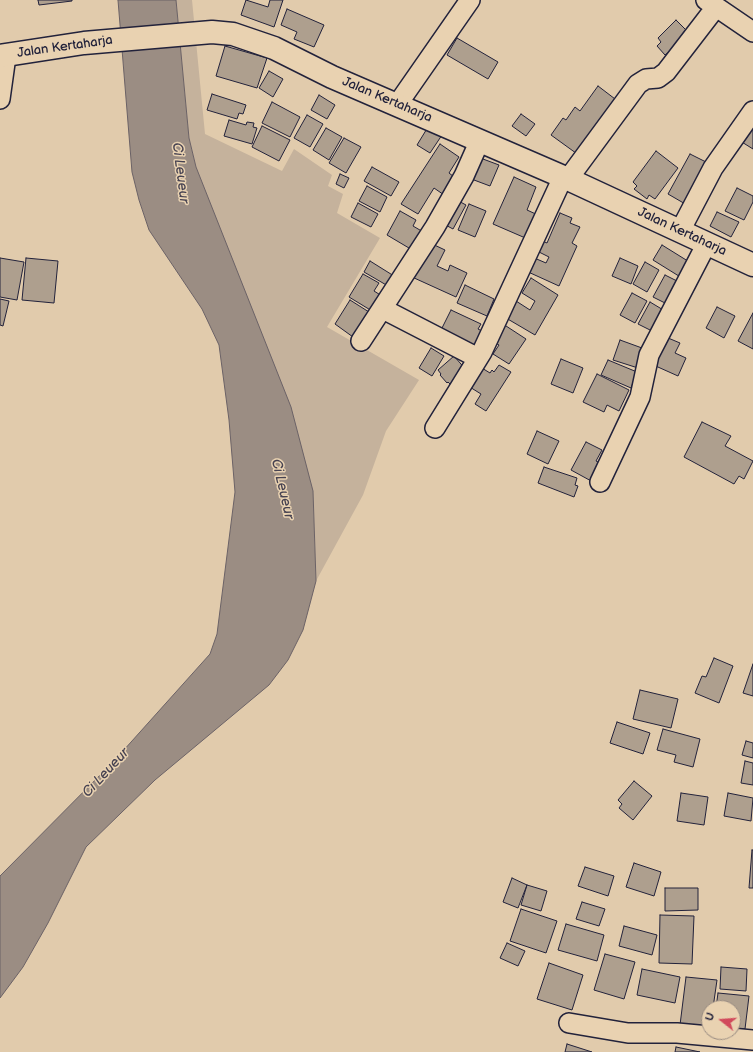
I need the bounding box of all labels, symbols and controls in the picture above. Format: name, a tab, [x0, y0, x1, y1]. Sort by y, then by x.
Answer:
street label: Jalan Kertaharja	[16, 33, 114, 61]
street label: Jalan Kertaharja	[340, 74, 434, 126]
water label: Ci Leueur	[168, 142, 192, 204]
street label: Jalan Kertaharja	[635, 205, 729, 259]
water label: Ci Leueur	[267, 457, 297, 521]
water label: Ci Leueur	[79, 745, 133, 801]
north arrow	[701, 1000, 741, 1040]
text: U	[703, 1011, 717, 1022]

